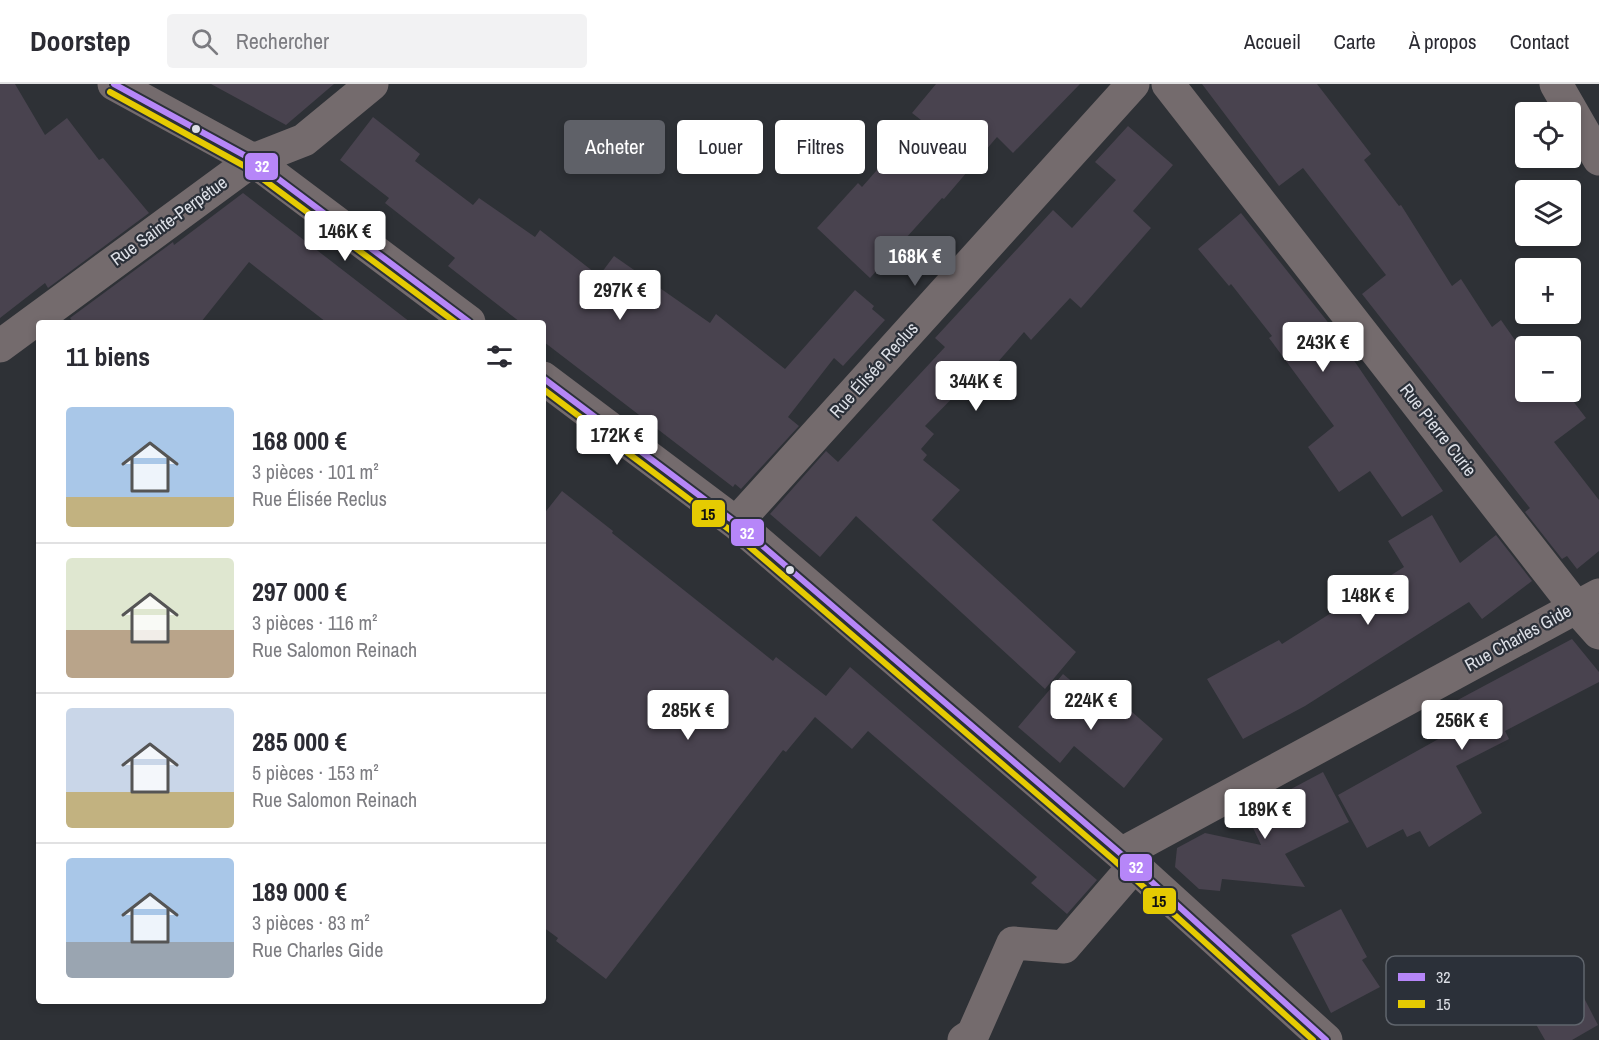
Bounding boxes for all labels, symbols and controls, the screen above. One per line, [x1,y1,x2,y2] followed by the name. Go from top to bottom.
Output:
[167,14,587,68] search box
[30,22,131,60] text: Doorstep
[188,25,221,58] icon: search
[236,26,329,56] text: Rechercher
[1244,27,1301,56] text: Accueil
[1334,27,1376,56] text: Carte
[1409,27,1477,56] text: À propos
[1510,27,1569,56] text: Contact
[1515,102,1581,402] map controls
[1515,102,1581,168] button: locate
[564,120,665,174] chip: Acheter
[677,120,763,174] chip: Louer
[775,120,865,174] chip: Filtres
[877,120,988,174] chip: Nouveau
[190,123,202,135] unlabelled marker
[244,152,279,181] line badge: 32
[255,155,269,177] text: 32
[105,170,232,271] street label: Rue Sainte-Perpétue
[1515,180,1581,246] button: layers
[296,211,394,262] pin: 146K €
[319,217,371,244] text: 146K €
[866,236,964,287] pin: 168K €
[889,242,941,269] text: 168K €
[1515,258,1581,324] button: +
[571,270,669,321] pin: 297K €
[594,276,646,303] text: 297K €
[824,316,924,423] street label: Rue Élisée Reclus
[1274,322,1372,373] pin: 243K €
[1297,328,1349,355] text: 243K €
[1515,336,1581,402] button: −
[66,339,150,374] text: 11 biens
[483,340,516,373] icon: filters
[927,361,1025,412] pin: 344K €
[950,367,1002,394] text: 344K €
[1394,378,1483,481] street label: Rue Pierre Curie
[568,415,666,466] pin: 172K €
[591,421,643,448] text: 172K €
[252,423,347,458] text: 168 000 €
[114,431,186,503] icon: home
[252,458,379,485] text: 3 pièces · 101 m²
[252,485,387,512] text: Rue Élisée Reclus
[691,499,726,528] line badge: 15
[701,503,715,525] text: 15
[730,518,765,547] line badge: 32
[740,522,754,544] text: 32
[784,564,796,576] unlabelled marker
[252,574,347,609] text: 297 000 €
[1319,575,1417,626] pin: 148K €
[1342,581,1394,608] text: 148K €
[114,582,186,654] icon: home
[1460,598,1575,677] street label: Rue Charles Gide
[252,609,378,636] text: 3 pièces · 116 m²
[252,636,417,663] text: Rue Salomon Reinach
[1042,680,1140,731] pin: 224K €
[1065,686,1117,713] text: 224K €
[639,690,737,741] pin: 285K €
[662,696,714,723] text: 285K €
[1413,700,1511,751] pin: 256K €
[1436,706,1488,733] text: 256K €
[252,724,347,759] text: 285 000 €
[114,732,186,804] icon: home
[252,759,379,786] text: 5 pièces · 153 m²
[252,786,417,813] text: Rue Salomon Reinach
[1216,789,1314,840] pin: 189K €
[1239,795,1291,822] text: 189K €
[1119,853,1153,882] line badge: 32
[1129,856,1143,878] text: 32
[252,874,347,909] text: 189 000 €
[114,882,186,954] icon: home
[1142,887,1177,915] line badge: 15
[1152,890,1166,912] text: 15
[252,909,370,936] text: 3 pièces · 83 m²
[252,936,383,963] text: Rue Charles Gide
[1386,956,1584,1025] legend
[1436,966,1451,988] text: 32
[1436,993,1451,1015] text: 15

